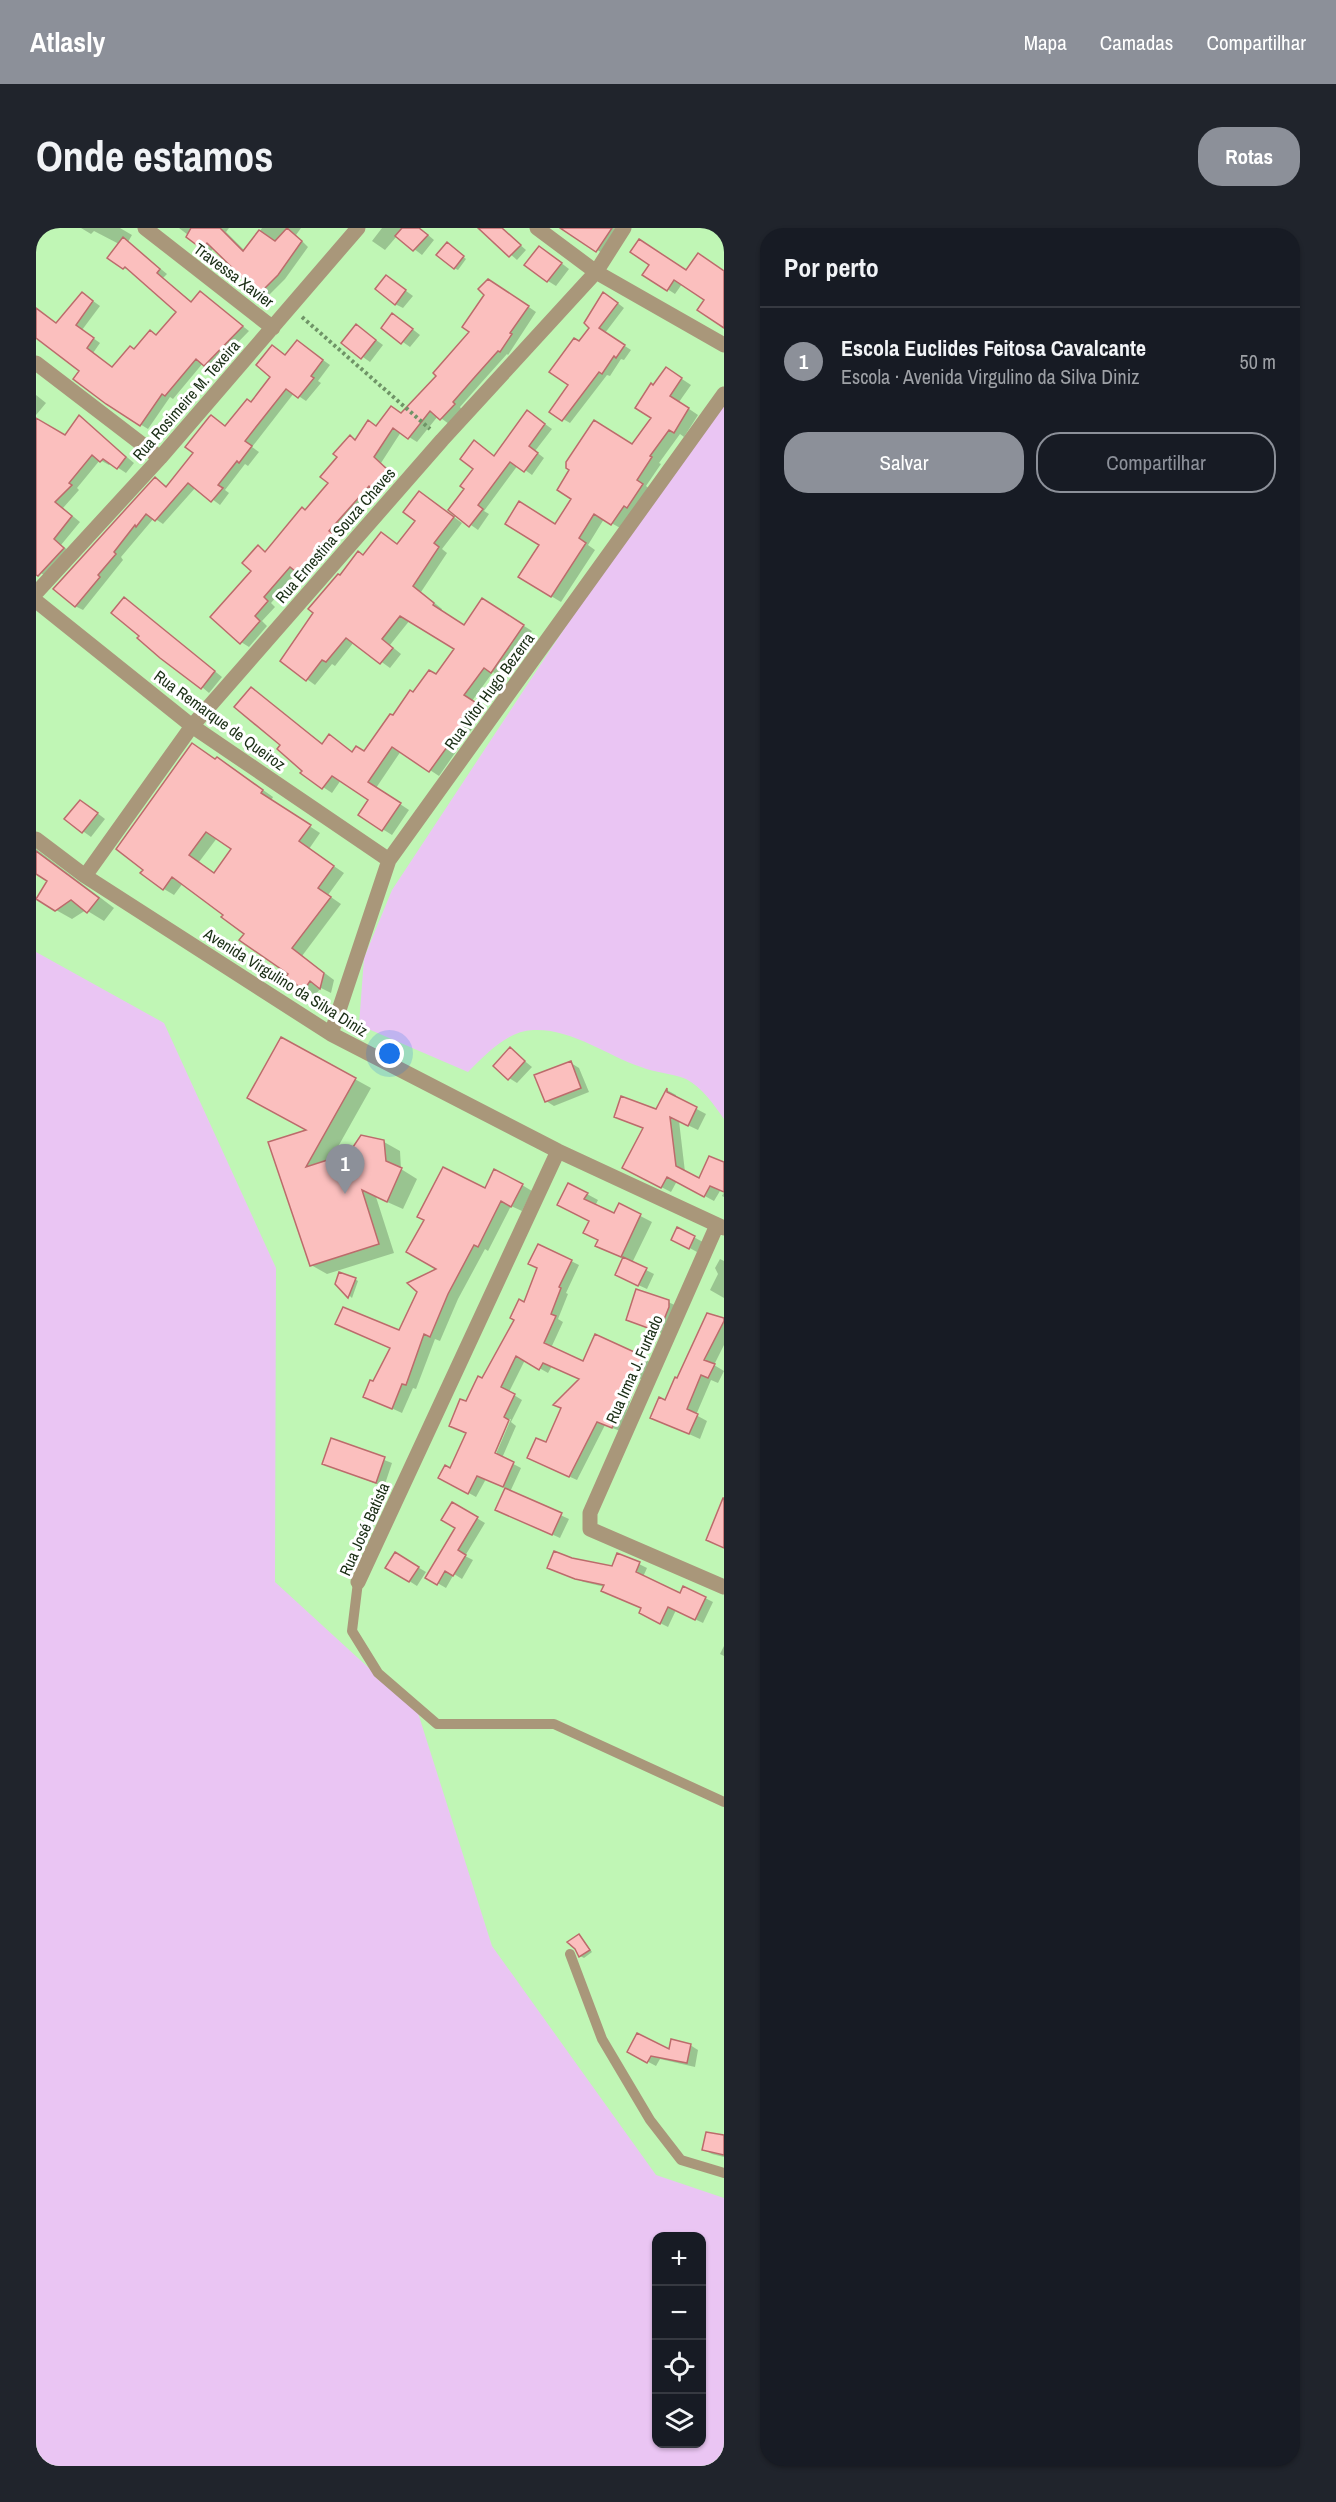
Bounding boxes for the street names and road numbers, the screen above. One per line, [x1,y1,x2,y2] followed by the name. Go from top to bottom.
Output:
[189,238,279,313] street label: Travessa Xavier
[128,335,245,465] street label: Rua Rosimeire M. Texeira
[270,463,400,607] street label: Rua Ernestina Souza Chaves
[439,627,539,754] street label: Rua Vitor Hugo Bezerra
[150,665,291,775] street label: Rua Remarque de Queiroz
[199,922,372,1042] street label: Avenida Virgulino da Silva Diniz
[600,1311,668,1427] street label: Rua Irma J. Furtado
[334,1478,395,1579] street label: Rua José Batista

